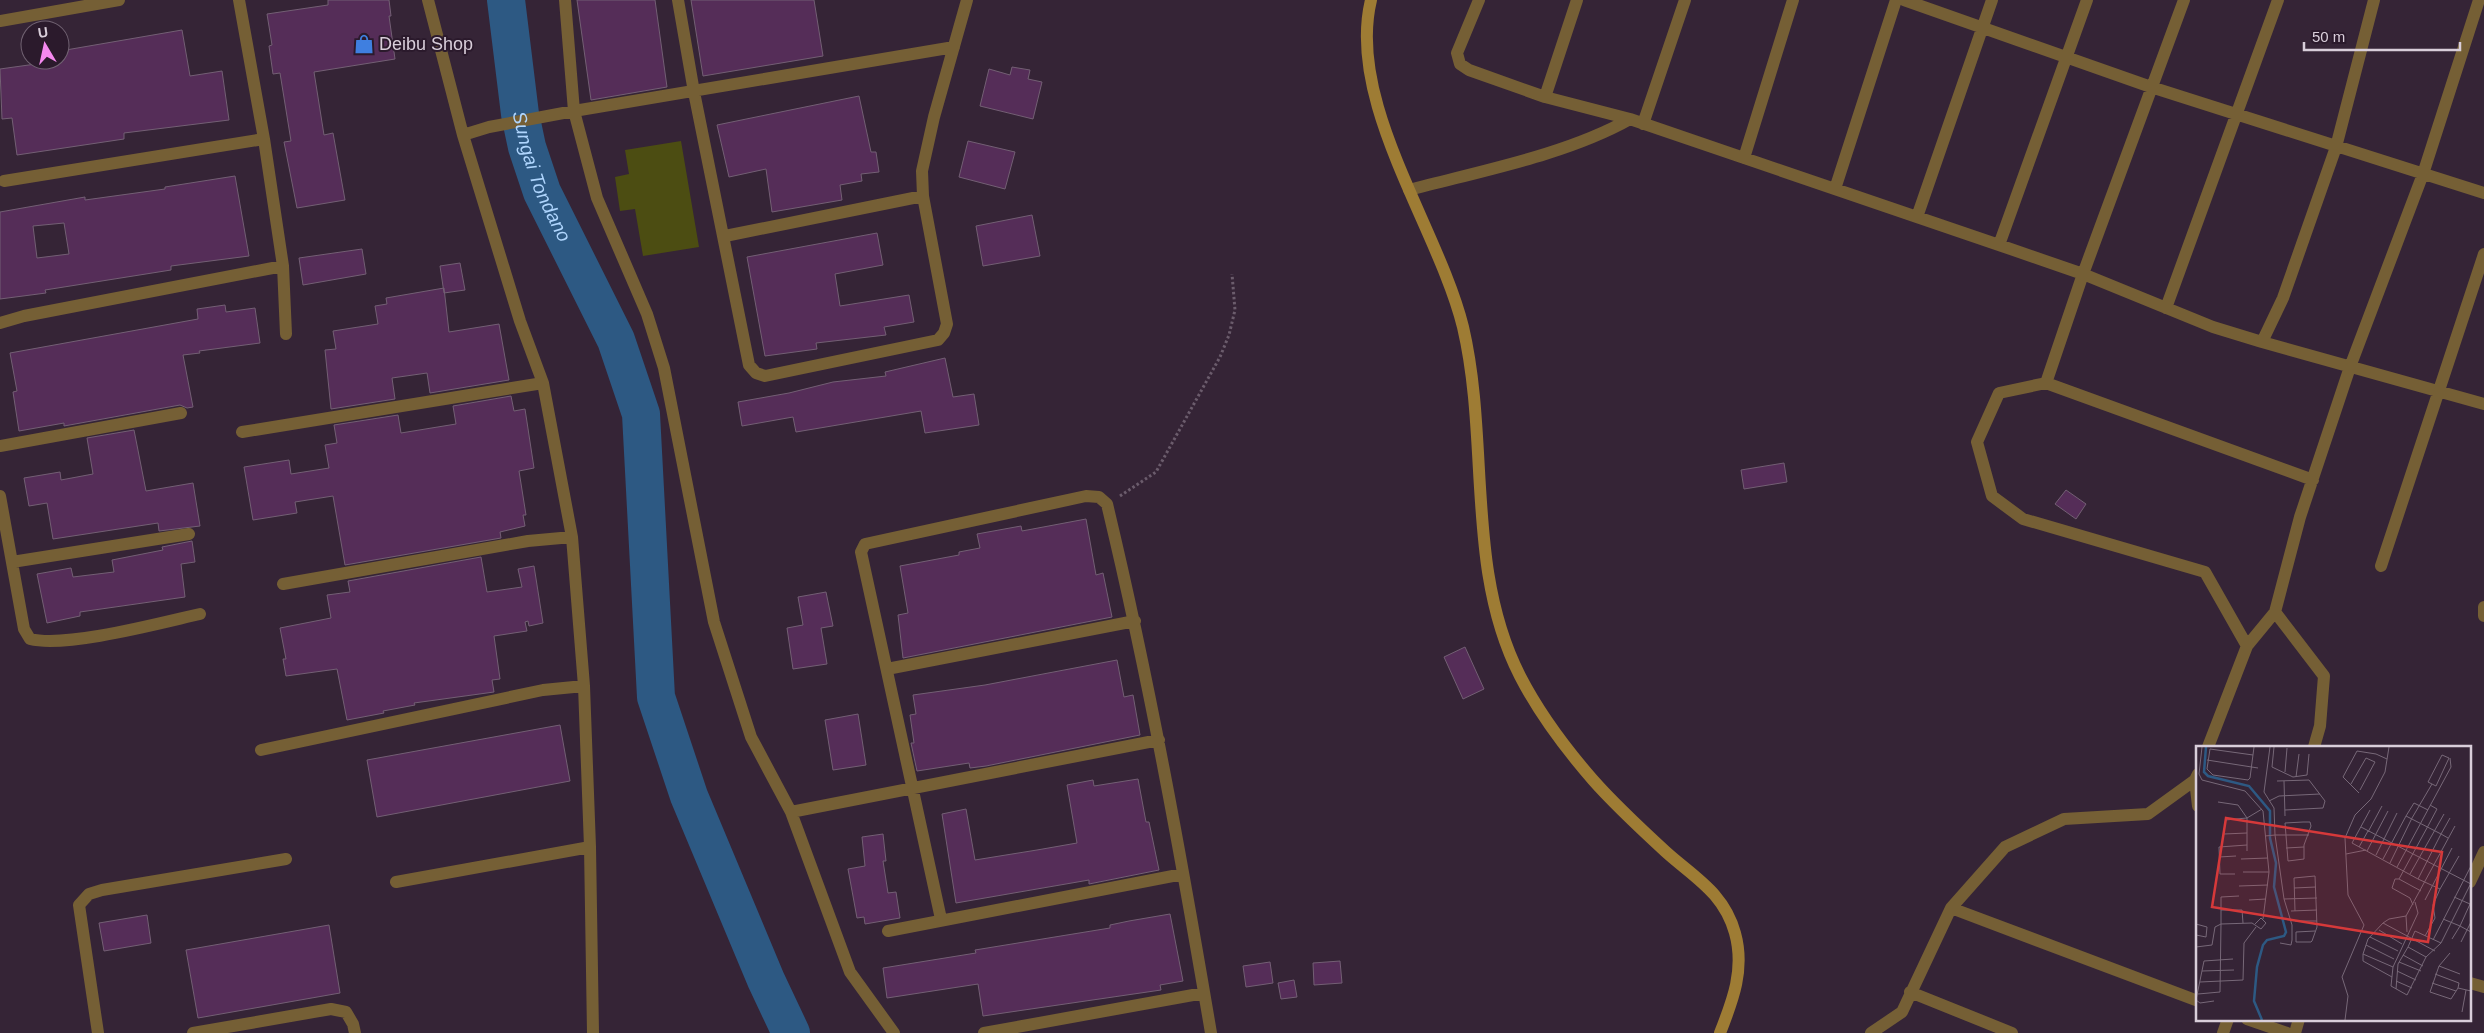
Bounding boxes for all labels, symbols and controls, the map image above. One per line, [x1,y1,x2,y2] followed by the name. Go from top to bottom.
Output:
[20,20,70,70] north arrow
[2304,20,2460,52] scale bar
[37,23,49,41] text: U
[2312,28,2345,45] text: 50 m
[353,33,375,55] shop icon: Deibu Shop
[379,34,473,54] place label: Deibu Shop
[509,109,575,245] water label: Sungai Tondano
[2196,746,2472,1020] inset map

